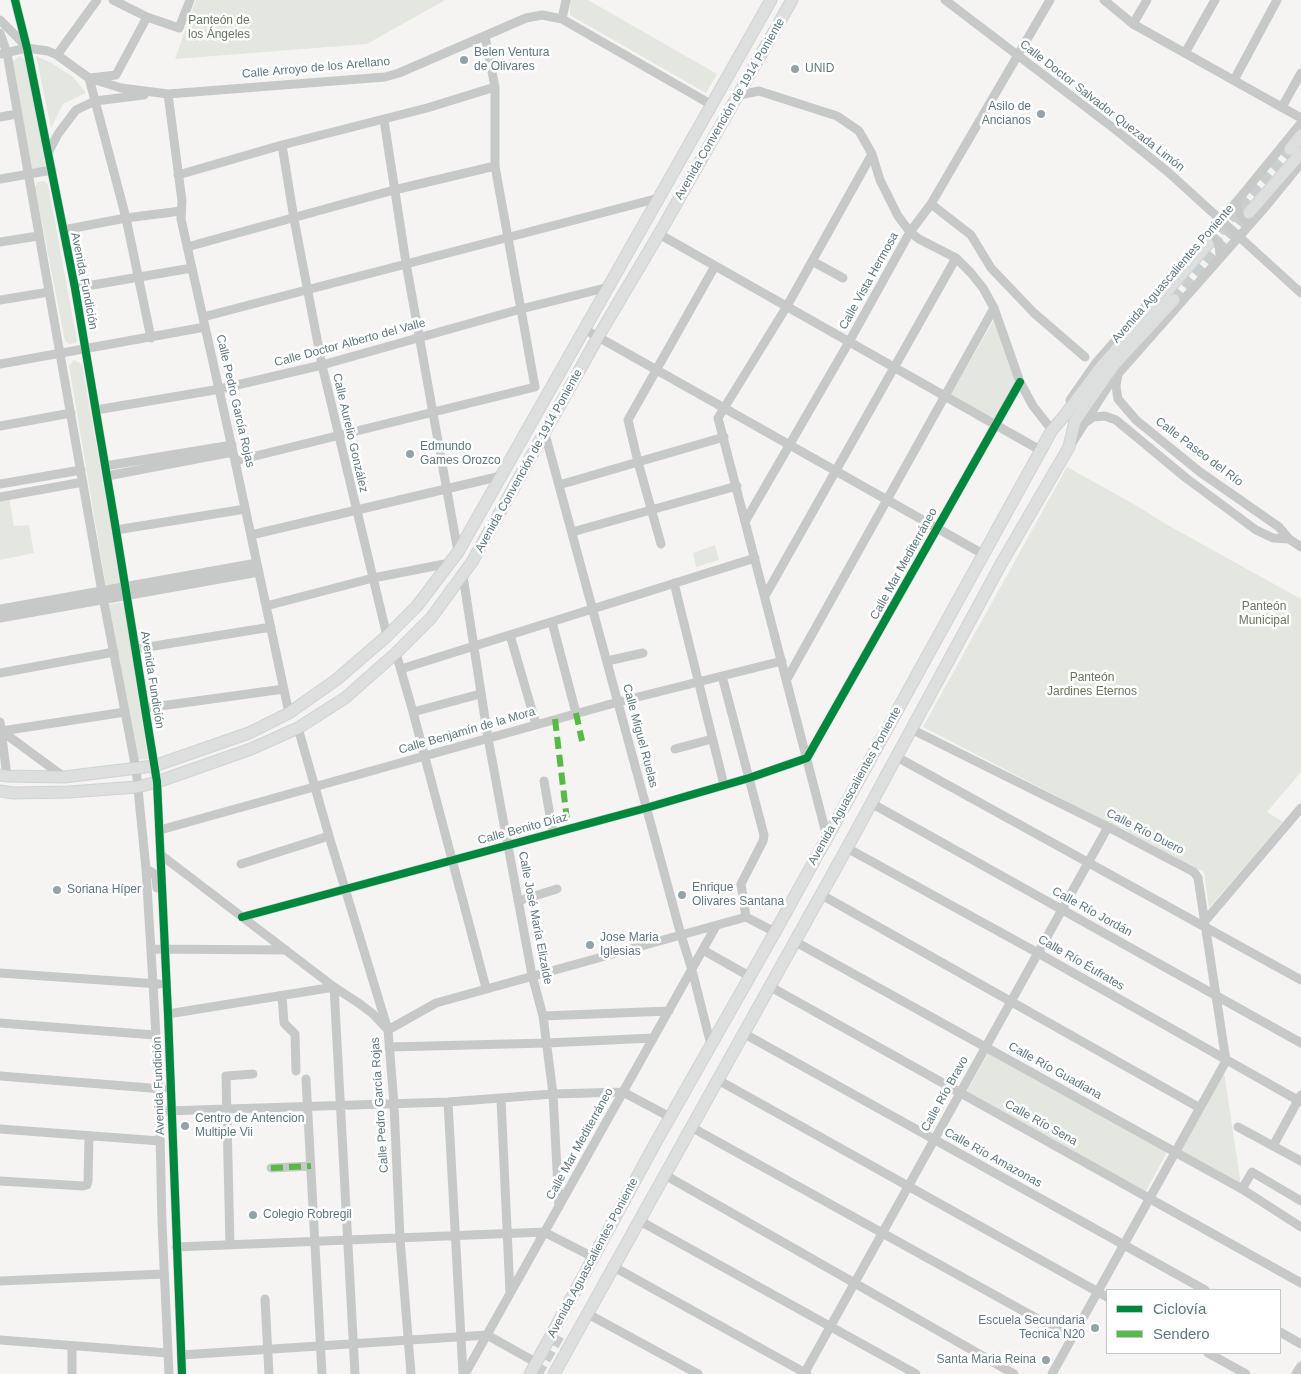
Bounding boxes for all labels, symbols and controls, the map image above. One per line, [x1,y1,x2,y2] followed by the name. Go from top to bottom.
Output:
[188,14,250,42] park label: Panteón de los Ángeles
[672,16,788,202] street label: Avenida Convención de 1914 Poniente
[1017,37,1187,175] street label: Calle Doctor Salvador Quezada Limón
[474,46,549,74] place label: Belen Ventura de Olivares
[241,54,391,82] street label: Calle Arroyo de los Arellano
[458,54,470,66] marker: Belen Ventura de Olivares
[805,62,834,76] place label: UNID
[789,63,801,75] marker: UNID
[982,100,1031,128] place label: Asilo de Ancianos
[1035,108,1047,120] marker: Asilo de Ancianos
[1109,202,1237,346] street label: Avenida Aguascalientes Poniente
[836,230,902,332] street label: Calle Vista Hermosa
[68,231,100,331] street label: Avenida Fundición
[273,316,427,370] street label: Calle Doctor Alberto del Valle
[213,333,257,469] street label: Calle Pedro García Rojas
[472,367,586,555] street label: Avenida Convención de 1914 Poniente
[329,372,371,494] street label: Calle Aurelio González
[1152,414,1246,490] street label: Calle Paseo del Río
[420,440,501,468] place label: Edmundo Games Orozco
[404,448,416,460] marker: Edmundo Games Orozco
[867,506,941,622] street label: Calle Mar Mediterráneo
[1239,600,1289,628] park label: Panteón Municipal
[137,630,167,730] street label: Avenida Fundición
[1047,671,1137,699] park label: Panteón Jardines Eternos
[619,683,661,789] street label: Calle Miguel Ruelas
[805,704,905,868] street label: Avenida Aguascalientes Poniente
[397,705,537,757] street label: Calle Benjamín de la Mora
[1104,806,1186,858] street label: Calle Río Duero
[476,810,570,848] street label: Calle Benito Díaz
[515,850,555,986] street label: Calle José María Elizalde
[692,881,784,909] place label: Enrique Olivares Santana
[67,883,141,897] place label: Soriana Híper
[51,884,63,896] marker: Soriana Híper
[1049,884,1135,940] street label: Calle Río Jordán
[676,889,688,901] marker: Enrique Olivares Santana
[600,931,659,959] place label: Jose Maria Iglesias
[1035,932,1127,994] street label: Calle Río Éufrates
[584,939,596,951] marker: Jose Maria Iglesias
[150,1037,168,1135] street label: Avenida Fundición
[368,1037,392,1173] street label: Calle Pedro García Rojas
[1006,1039,1104,1103] street label: Calle Río Guadiana
[918,1054,972,1134] street label: Calle Río Bravo
[543,1086,617,1202] street label: Calle Mar Mediterráneo
[1002,1097,1080,1149] street label: Calle Río Sena
[195,1112,304,1140] place label: Centro de Antencion Multiple Vii
[179,1120,191,1132] marker: Centro de Antencion Multiple Vii
[942,1125,1044,1191] street label: Calle Río Amazonas
[545,1176,641,1340] street label: Avenida Aguascalientes Poniente
[263,1208,352,1222] place label: Colegio Robregil
[247,1209,259,1221] marker: Colegio Robregil
[1106,1289,1281,1354] legend
[1153,1300,1206,1317] text: Ciclovía
[978,1314,1085,1342] place label: Escuela Secundaria Tecnica N20
[1089,1322,1101,1334] marker: Escuela Secundaria Tecnica N20
[1153,1325,1210,1342] text: Sendero
[937,1353,1036,1367] place label: Santa Maria Reina
[1040,1354,1052,1366] marker: Santa Maria Reina

